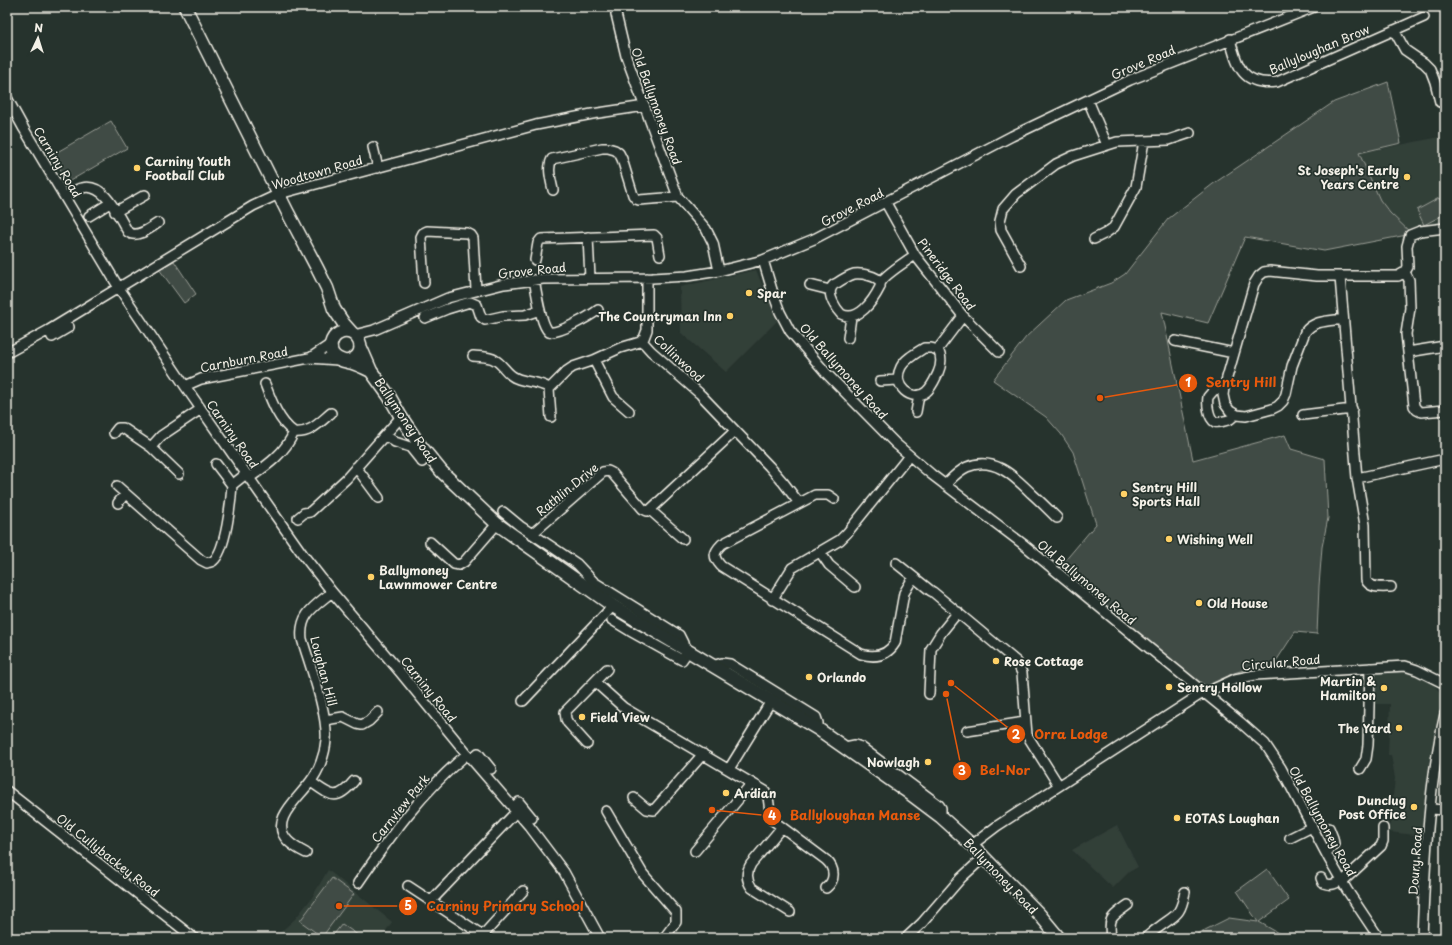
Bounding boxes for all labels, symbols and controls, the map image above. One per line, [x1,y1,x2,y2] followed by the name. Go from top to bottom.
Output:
[18,18,58,58] north arrow
[34,19,44,36] text: N
[1266,19,1373,78] street label: Ballyloughan Brow
[1108,40,1178,84] street label: Grove Road
[627,45,687,167] street label: Old Ballymoney Road
[30,123,86,201] street label: Carniny Road
[270,150,364,194] street label: Woodtown Road
[145,152,231,184] place label: Carniny Youth Football Club
[1297,161,1399,193] place label: St Joseph's Early Years Centre
[132,163,142,173] marker: Carniny Youth Football Club
[1402,172,1412,182] marker: St Joseph's Early Years Centre
[817,183,887,231] street label: Grove Road
[914,234,980,314] street label: Pineridge Road
[497,257,567,283] street label: Grove Road
[757,284,787,302] place label: Spar
[744,288,754,298] marker: Spar
[598,307,722,325] place label: The Countryman Inn
[725,311,735,321] marker: The Countryman Inn
[796,319,892,423] street label: Old Ballymoney Road
[650,330,708,386] street label: Collinwood
[199,342,289,376] street label: Carnburn Road
[1178,370,1284,395] callout: Sentry Hill
[1206,372,1276,391] text: Sentry Hill
[1185,373,1191,391] text: 1
[371,374,441,466] street label: Ballymoney Road
[203,396,263,472] street label: Carniny Road
[532,458,602,520] street label: Rathlin Drive
[1132,478,1200,510] place label: Sentry Hill Sports Hall
[1119,489,1129,499] marker: Sentry Hill Sports Hall
[1177,530,1253,548] place label: Wishing Well
[1164,534,1174,544] marker: Wishing Well
[1034,535,1140,629] street label: Old Ballymoney Road
[379,561,498,593] place label: Ballymoney Lawnmower Centre
[366,572,376,582] marker: Ballymoney Lawnmower Centre
[1207,594,1268,612] place label: Old House
[1194,598,1204,608] marker: Old House
[306,634,342,708] street label: Loughan Hill
[1241,650,1321,674] street label: Circular Road
[397,652,461,726] street label: Carniny Road
[1004,652,1084,670] place label: Rose Cottage
[991,656,1001,666] marker: Rose Cottage
[817,668,866,686] place label: Orlando
[804,672,814,682] marker: Orlando
[1320,672,1376,704] place label: Martin & Hamilton
[1177,678,1262,696] place label: Sentry Hollow
[1164,682,1174,692] marker: Sentry Hollow
[1379,683,1389,693] marker: Martin & Hamilton
[590,708,650,726] place label: Field View
[577,712,587,722] marker: Field View
[1338,719,1391,737] place label: The Yard
[1006,722,1116,747] callout: Orra Lodge
[1394,723,1404,733] marker: The Yard
[1034,724,1108,743] text: Orra Lodge
[1012,725,1021,743] text: 2
[867,753,920,771] place label: Nowlagh
[923,757,933,767] marker: Nowlagh
[952,758,1039,783] callout: Bel-Nor
[980,760,1030,779] text: Bel-Nor
[958,761,966,779] text: 3
[1285,762,1361,880] street label: Old Ballymoney Road
[367,770,433,846] street label: Carnview Park
[734,784,776,802] place label: Ardian
[721,788,731,798] marker: Ardian
[1339,791,1406,823] place label: Dunclug Post Office
[1409,802,1419,812] marker: Dunclug Post Office
[762,803,929,828] callout: Ballyloughan Manse
[790,805,920,824] text: Ballyloughan Manse
[768,806,776,824] text: 4
[53,809,163,901] street label: Old Cullybackey Road
[1185,809,1280,827] place label: EOTAS Loughan
[1172,813,1182,823] marker: EOTAS Loughan
[1404,826,1426,896] street label: Doury Road
[960,834,1042,918] street label: Ballymoney Road
[398,893,592,918] callout: Carniny Primary School
[404,896,412,914] text: 5
[426,896,584,915] text: Carniny Primary School

